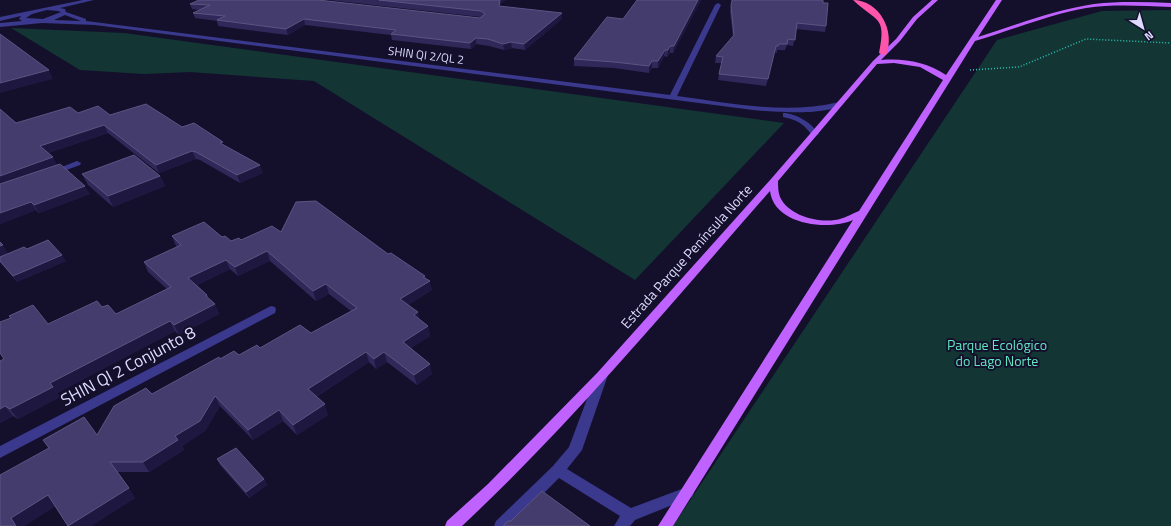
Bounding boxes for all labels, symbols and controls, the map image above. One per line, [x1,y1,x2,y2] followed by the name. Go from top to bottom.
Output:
[1123,8,1163,48] north arrow
[1141,27,1157,45] text: N
[387,41,465,69] street label: SHIN QI 2/QL 2
[615,179,757,333] street label: Estrada Parque Península Norte
[56,319,200,413] street label: SHIN QI 2 Conjunto 8
[947,334,1047,371] park label: Parque Ecológico do Lago Norte

